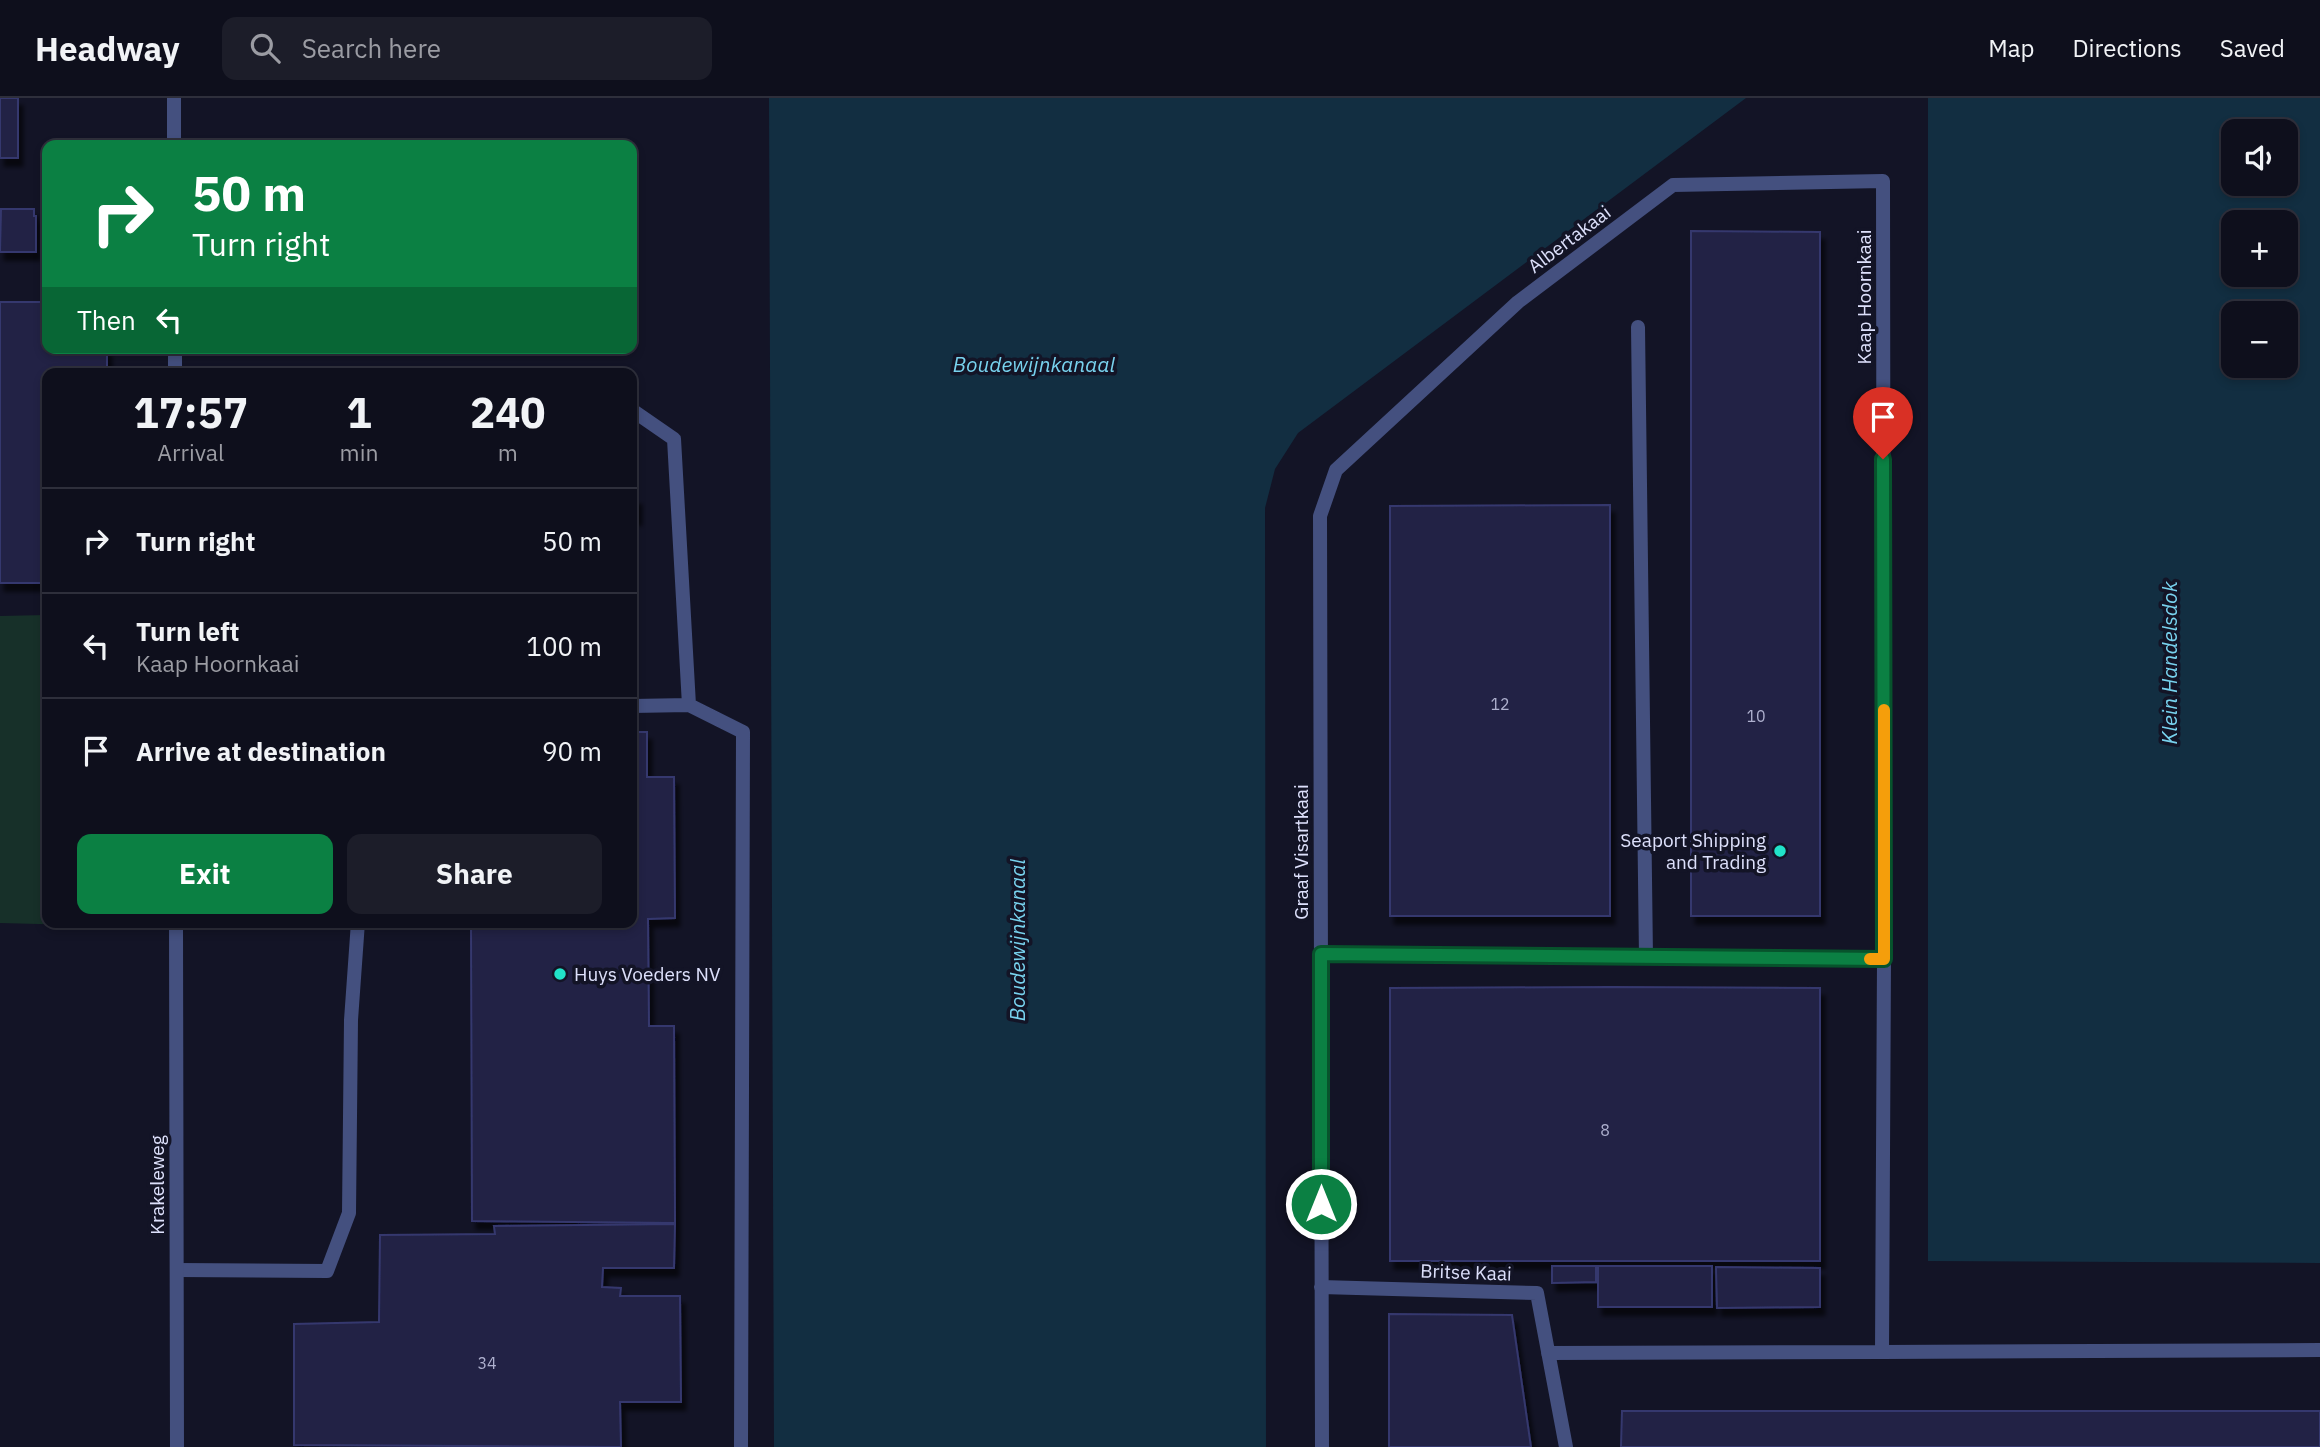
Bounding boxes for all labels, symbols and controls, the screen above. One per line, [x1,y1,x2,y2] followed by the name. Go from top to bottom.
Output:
[222,17,712,80] search box
[35,27,180,70] text: Headway
[246,29,284,67] icon: search
[302,31,441,65] text: Search here
[1988,32,2034,64] text: Map
[2072,32,2182,64] text: Directions
[2220,32,2285,64] text: Saved
[2221,119,2298,378] map controls
[2221,119,2298,196] button: sound
[192,161,306,224] text: 50 m
[77,168,168,259] icon: right
[1523,200,1615,278] street label: Albertakaai
[2221,210,2298,287] button: +
[192,223,330,265] text: Turn right
[1852,230,1876,365] street label: Kaap Hoornkaai
[150,301,188,339] icon: left
[2221,301,2298,378] button: −
[77,303,136,337] text: Then
[953,350,1116,378] water label: Boudewijnkanaal
[133,385,248,440] text: 17:57
[346,385,372,440] text: 1
[470,385,546,440] text: 240
[1853,387,1913,459] pin
[1864,398,1902,436] icon: arrive
[157,437,224,467] text: Arrival
[340,437,378,467] text: min
[498,437,518,467] text: m
[77,522,115,560] icon: right
[136,524,255,558] text: Turn right
[542,524,602,558] text: 50 m
[2155,580,2183,745] water label: Klein Handelsdok
[136,614,239,648] text: Turn left
[77,627,115,665] icon: left
[526,629,602,663] text: 100 m
[136,648,299,678] text: Kaap Hoornkaai
[1490,694,1510,714] house number: 12
[1746,706,1766,726] house number: 10
[77,732,115,770] icon: arrive
[136,734,386,768] text: Arrive at destination
[542,734,602,768] text: 90 m
[1289,784,1313,920] street label: Graaf Visartkaai
[1620,828,1766,874] place label: Seaport Shipping and Trading
[77,834,333,914] button: Exit
[347,834,602,914] button: Share
[1772,843,1788,859] marker: Seaport Shipping and Trading
[1003,858,1031,1021] water label: Boudewijnkanaal
[574,962,721,986] place label: Huys Voeders NV
[552,966,568,982] marker: Huys Voeders NV
[1600,1120,1610,1140] house number: 8
[145,1135,169,1235] street label: Krakeleweg
[1284,1167,1358,1241] position arrow
[1420,1258,1512,1286] street label: Britse Kaai
[477,1353,497,1373] house number: 34

